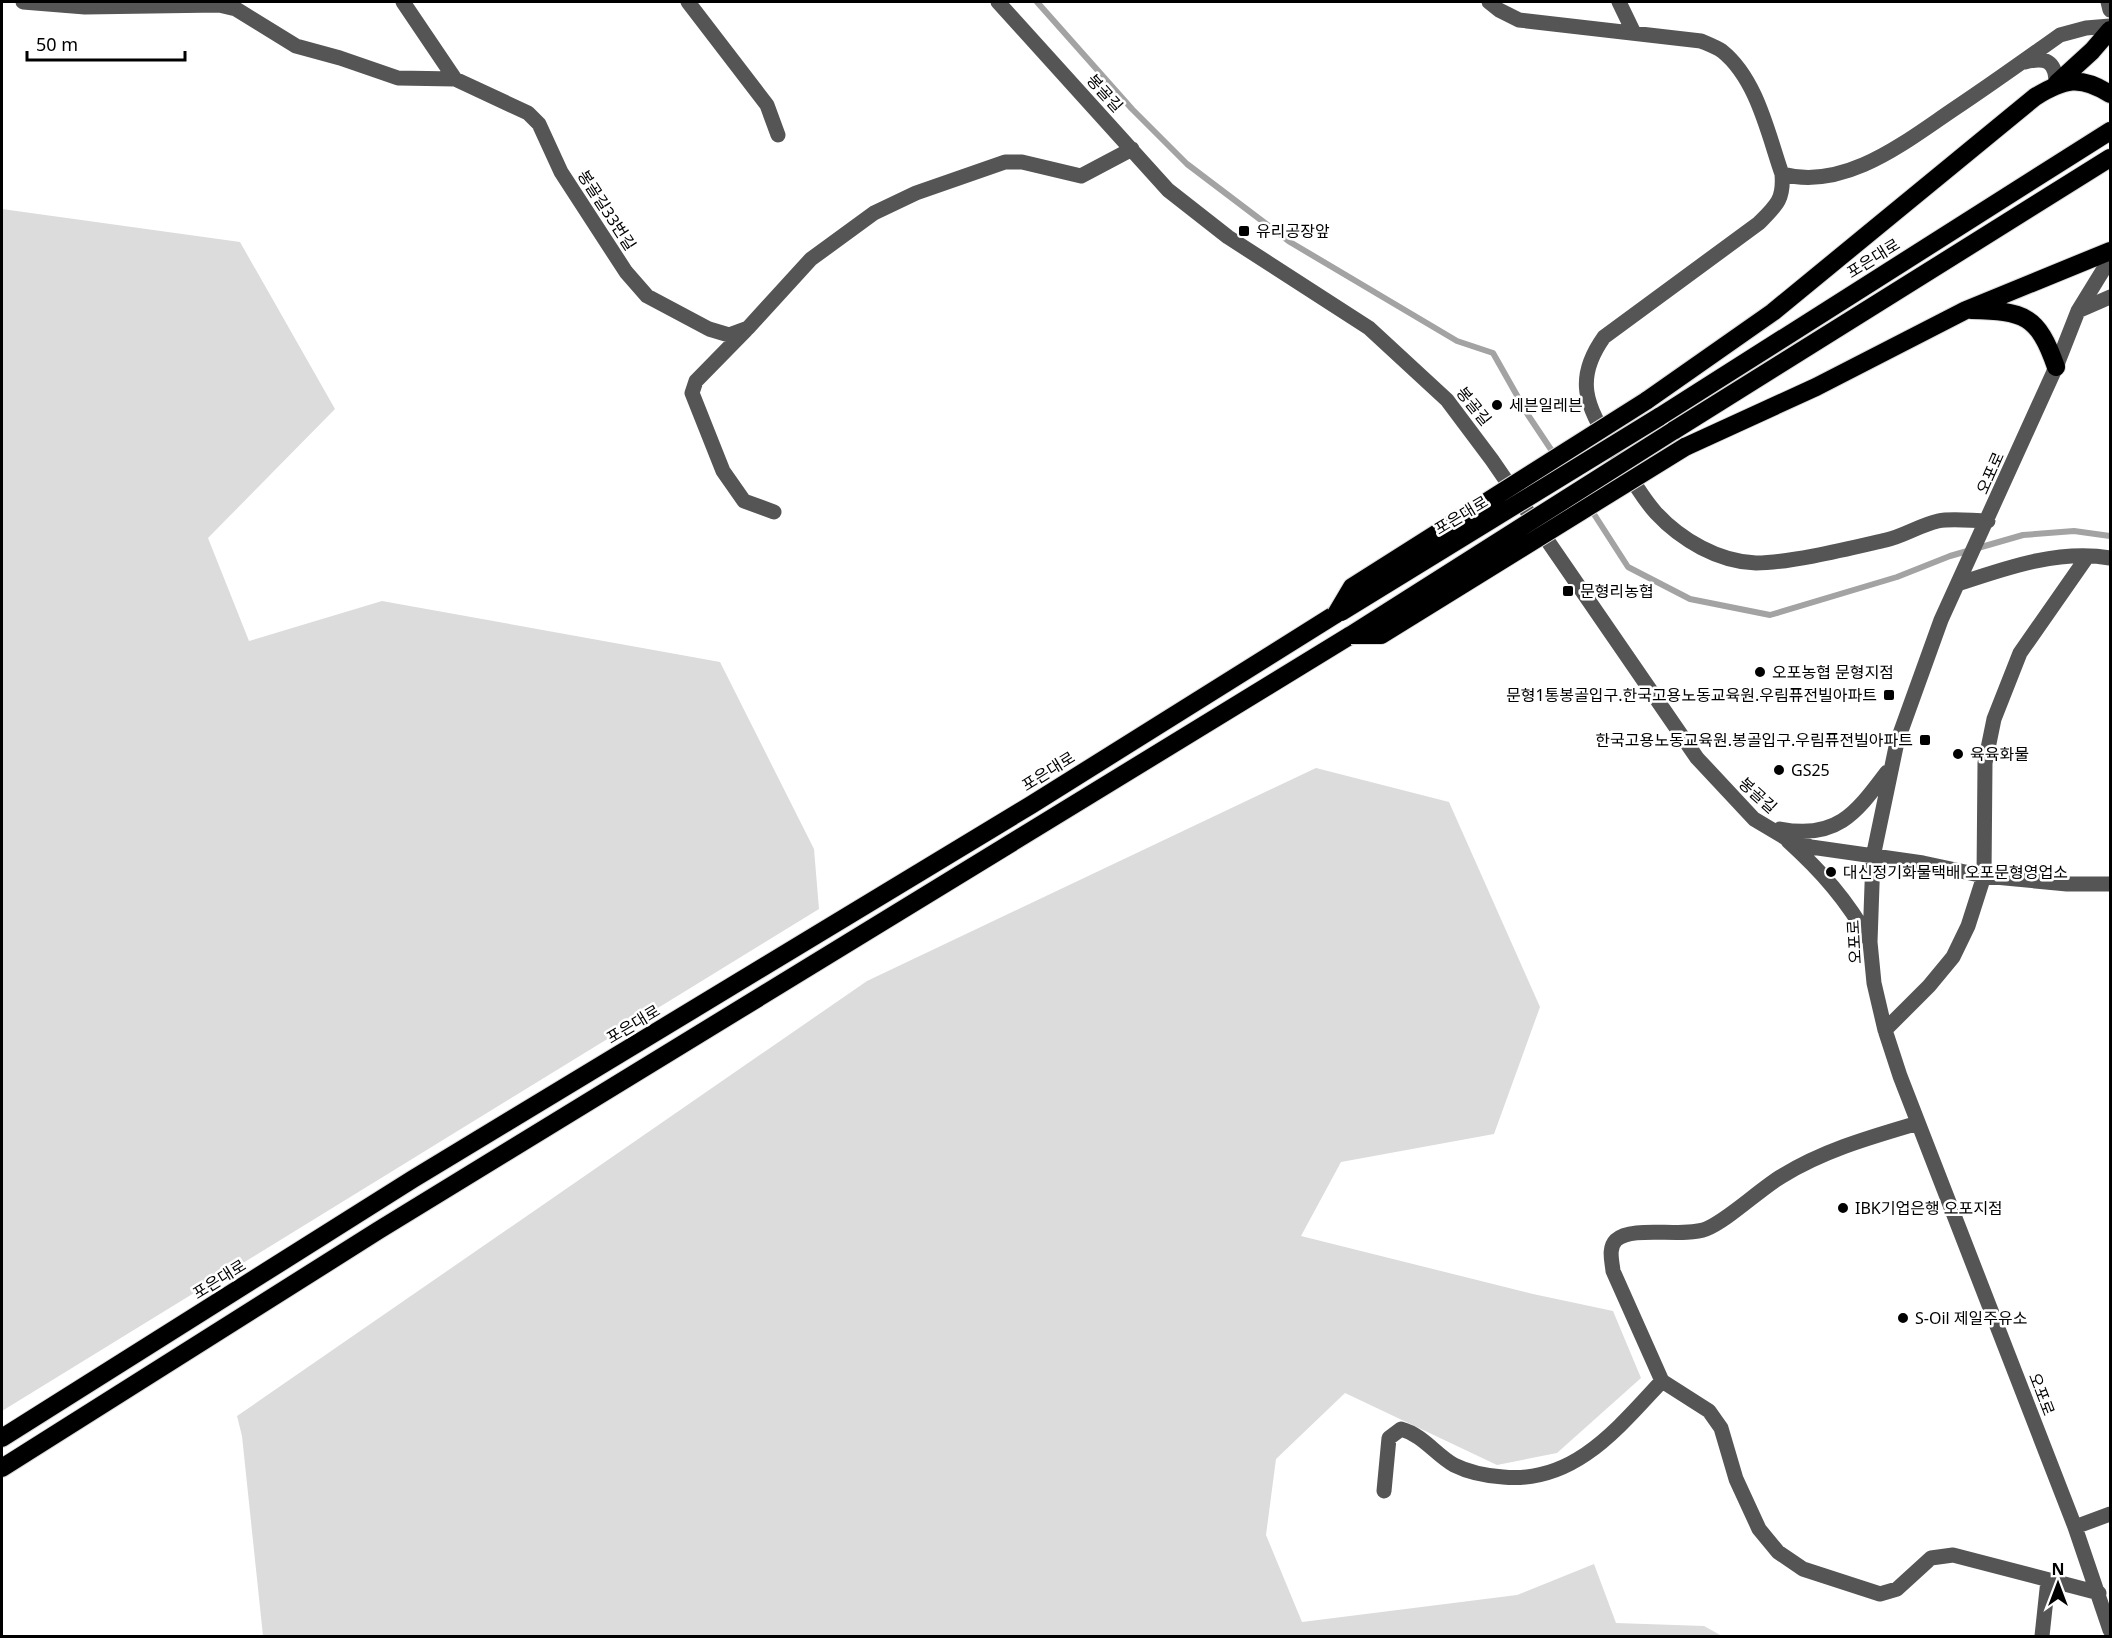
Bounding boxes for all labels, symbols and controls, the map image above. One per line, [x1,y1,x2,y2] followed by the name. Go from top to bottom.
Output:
[27,24,184,62] scale bar
[36,32,78,56] text: 50 m
[1082,69,1128,117] street label: 봉골길
[573,165,641,255] street label: 봉골길33번길
[1256,220,1330,242] place label: 유리공장앞
[1237,224,1251,238] marker: 유리공장앞
[1842,233,1904,283] street label: 포은대로
[1452,382,1496,430] street label: 봉골길
[1509,394,1583,416] place label: 세븐일레븐
[1490,398,1504,412] marker: 세븐일레븐
[1971,448,2009,498] street label: 오포로
[1430,490,1492,540] street label: 포은대로
[1580,580,1654,602] place label: 문형리농협
[1561,584,1575,598] marker: 문형리농협
[1772,661,1894,683] place label: 오포농협 문형지점
[1753,665,1767,679] marker: 오포농협 문형지점
[1506,684,1877,706] place label: 문형1통봉골입구.한국고용노동교육원.우림퓨전빌아파트
[1882,688,1896,702] marker: 문형1통봉골입구.한국고용노동교육원.우림퓨전빌아파트
[1595,729,1913,751] place label: 한국고용노동교육원.봉골입구.우림퓨전빌아파트
[1918,733,1932,747] marker: 한국고용노동교육원.봉골입구.우림퓨전빌아파트
[1970,743,2029,765] place label: 육육화물
[1017,746,1079,796] street label: 포은대로
[1951,747,1965,761] marker: 육육화물
[1791,759,1830,781] place label: GS25
[1772,763,1786,777] marker: GS25
[1734,772,1782,818] street label: 봉골길
[1843,861,2068,883] place label: 대신정기화물택배 오포문형영업소
[1824,865,1838,879] marker: 대신정기화물택배 오포문형영업소
[1842,919,1866,965] street label: 오포로
[602,999,664,1049] street label: 포은대로
[1855,1197,2003,1219] place label: IBK기업은행 오포지점
[1836,1201,1850,1215] marker: IBK기업은행 오포지점
[188,1254,250,1304] street label: 포은대로
[1915,1307,2027,1329] place label: S-Oil 제일주유소
[1896,1311,1910,1325] marker: S-Oil 제일주유소
[2024,1369,2060,1419] street label: 오포로
[2028,1554,2088,1614] north arrow
[2051,1558,2065,1580] text: N

